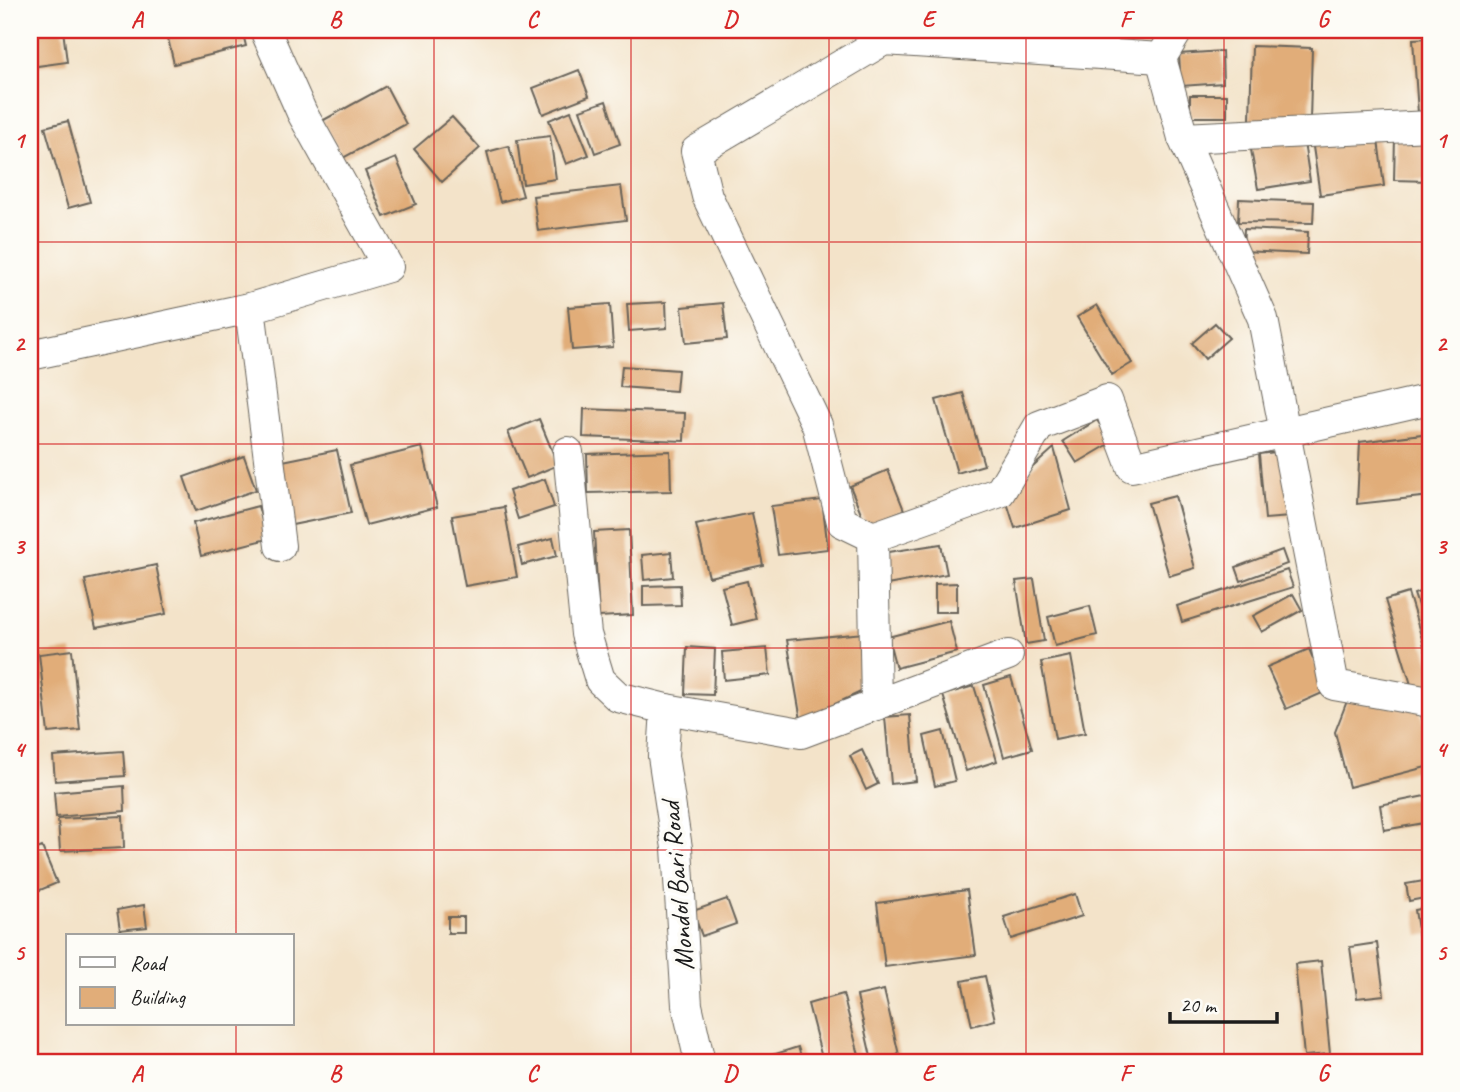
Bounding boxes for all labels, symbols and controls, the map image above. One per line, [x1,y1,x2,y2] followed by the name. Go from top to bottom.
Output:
[131,5,145,34] text: A
[329,5,343,34] text: B
[527,5,541,34] text: C
[723,5,739,34] text: D
[922,5,938,34] text: E
[1120,5,1136,34] text: F
[1317,5,1332,34] text: G
[14,126,27,155] text: 1
[1436,126,1449,155] text: 1
[14,329,27,358] text: 2
[1436,329,1449,358] text: 2
[14,532,27,561] text: 3
[1436,532,1449,561] text: 3
[14,735,27,764] text: 4
[1436,735,1449,764] text: 4
[652,796,702,972] street label: Mondol Bari Road
[66,934,294,1026] legend
[14,938,26,967] text: 5
[1436,938,1448,967] text: 5
[130,950,169,976] text: Road
[1170,980,1276,1024] scale bar
[130,984,187,1010] text: Building
[1180,992,1218,1018] text: 20 m
[131,1059,145,1088] text: A
[329,1059,343,1088] text: B
[527,1059,541,1088] text: C
[723,1059,739,1088] text: D
[922,1059,938,1088] text: E
[1120,1059,1136,1088] text: F
[1317,1059,1332,1088] text: G

